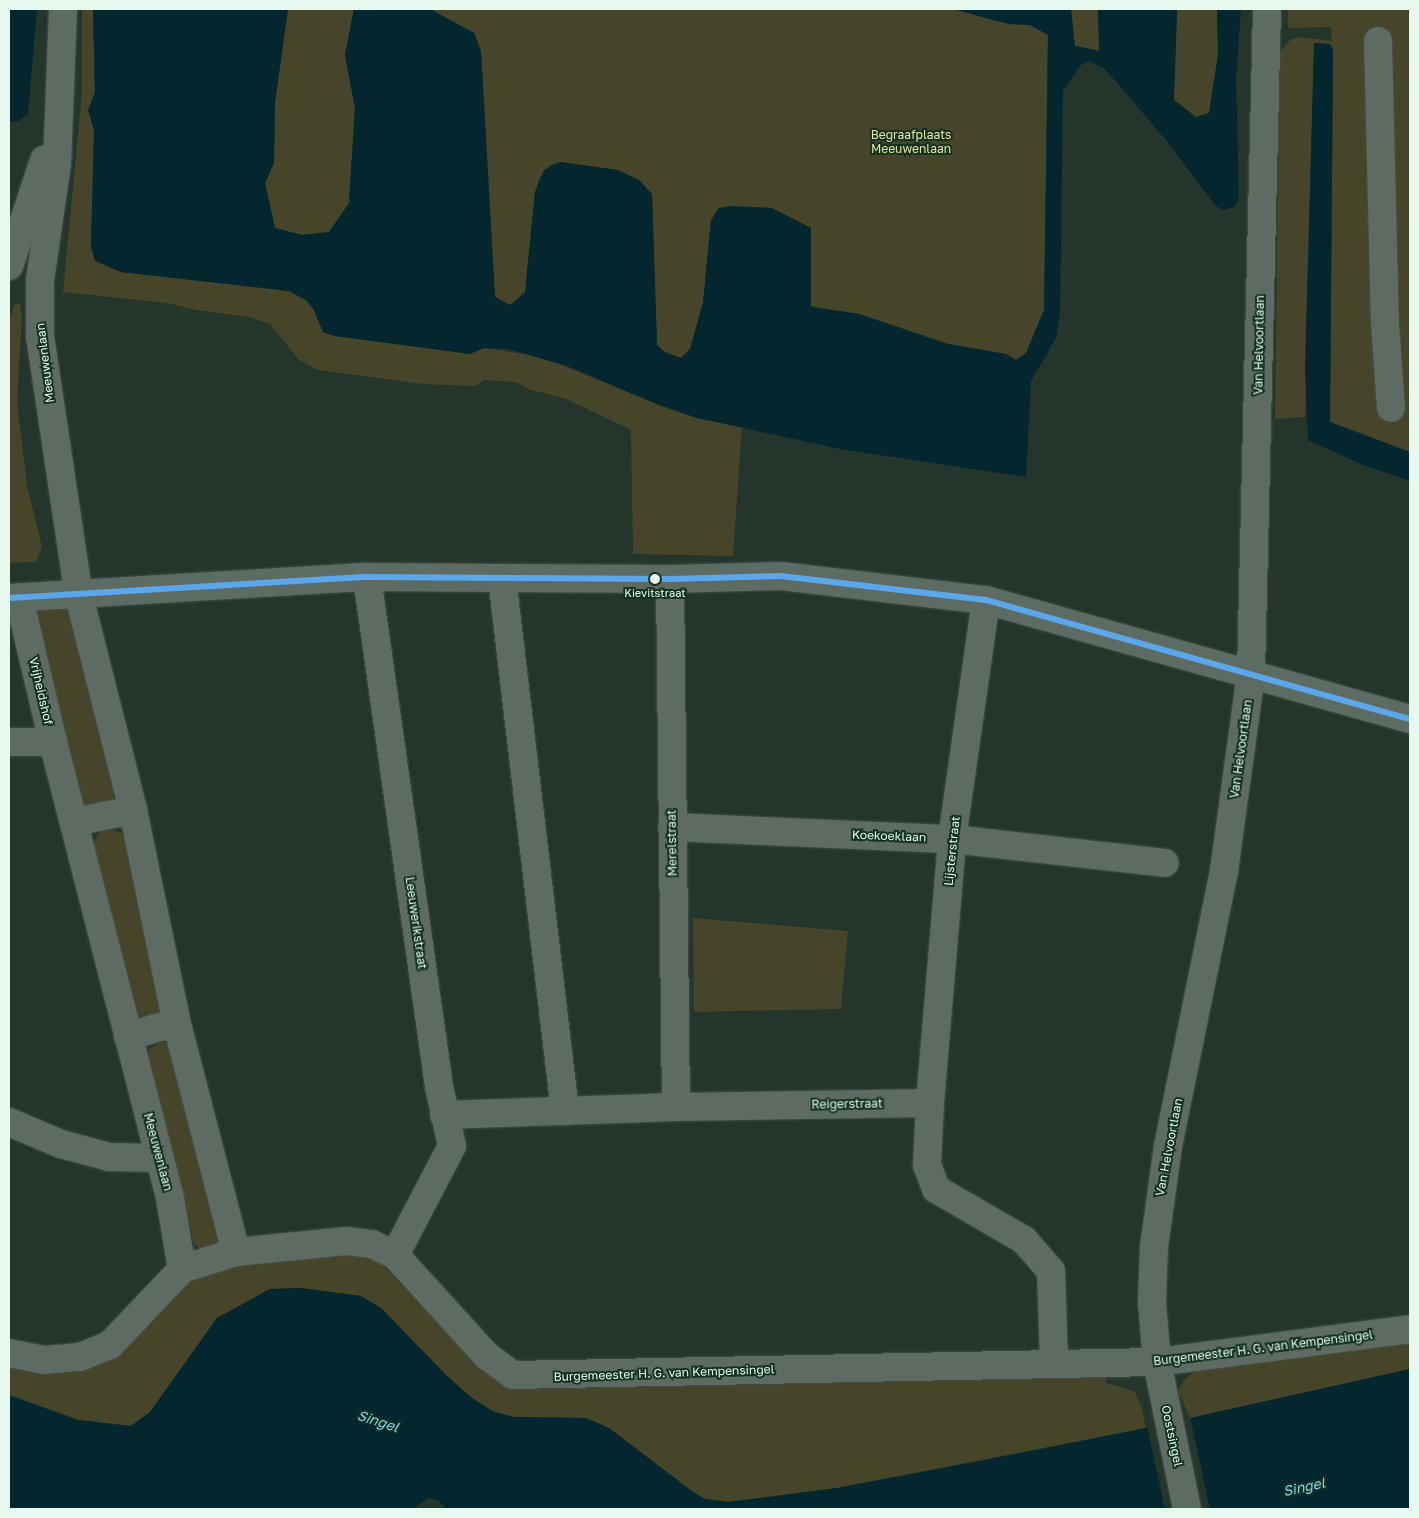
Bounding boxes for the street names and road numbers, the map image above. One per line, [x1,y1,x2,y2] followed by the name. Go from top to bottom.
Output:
[1251,295,1267,395] street label: Van Helvoortlaan
[33,322,57,404] street label: Meeuwenlaan
[26,656,56,726] street label: Vrijheidshof
[1227,699,1255,799] street label: Van Helvoortlaan
[664,810,680,876] street label: Merelstraat
[941,815,963,887] street label: Lijsterstraat
[852,828,926,844] street label: Koekoeklaan
[402,876,430,970] street label: Leeuwerikstraat
[811,1096,883,1112] street label: Reigerstraat
[1152,1097,1186,1197] street label: Van Helvoortlaan
[141,1111,175,1193] street label: Meeuwenlaan
[1152,1327,1374,1369] street label: Burgemeester H. G. van Kempensingel
[553,1362,775,1384] street label: Burgemeester H. G. van Kempensingel
[1158,1404,1186,1468] street label: Oostsingel

